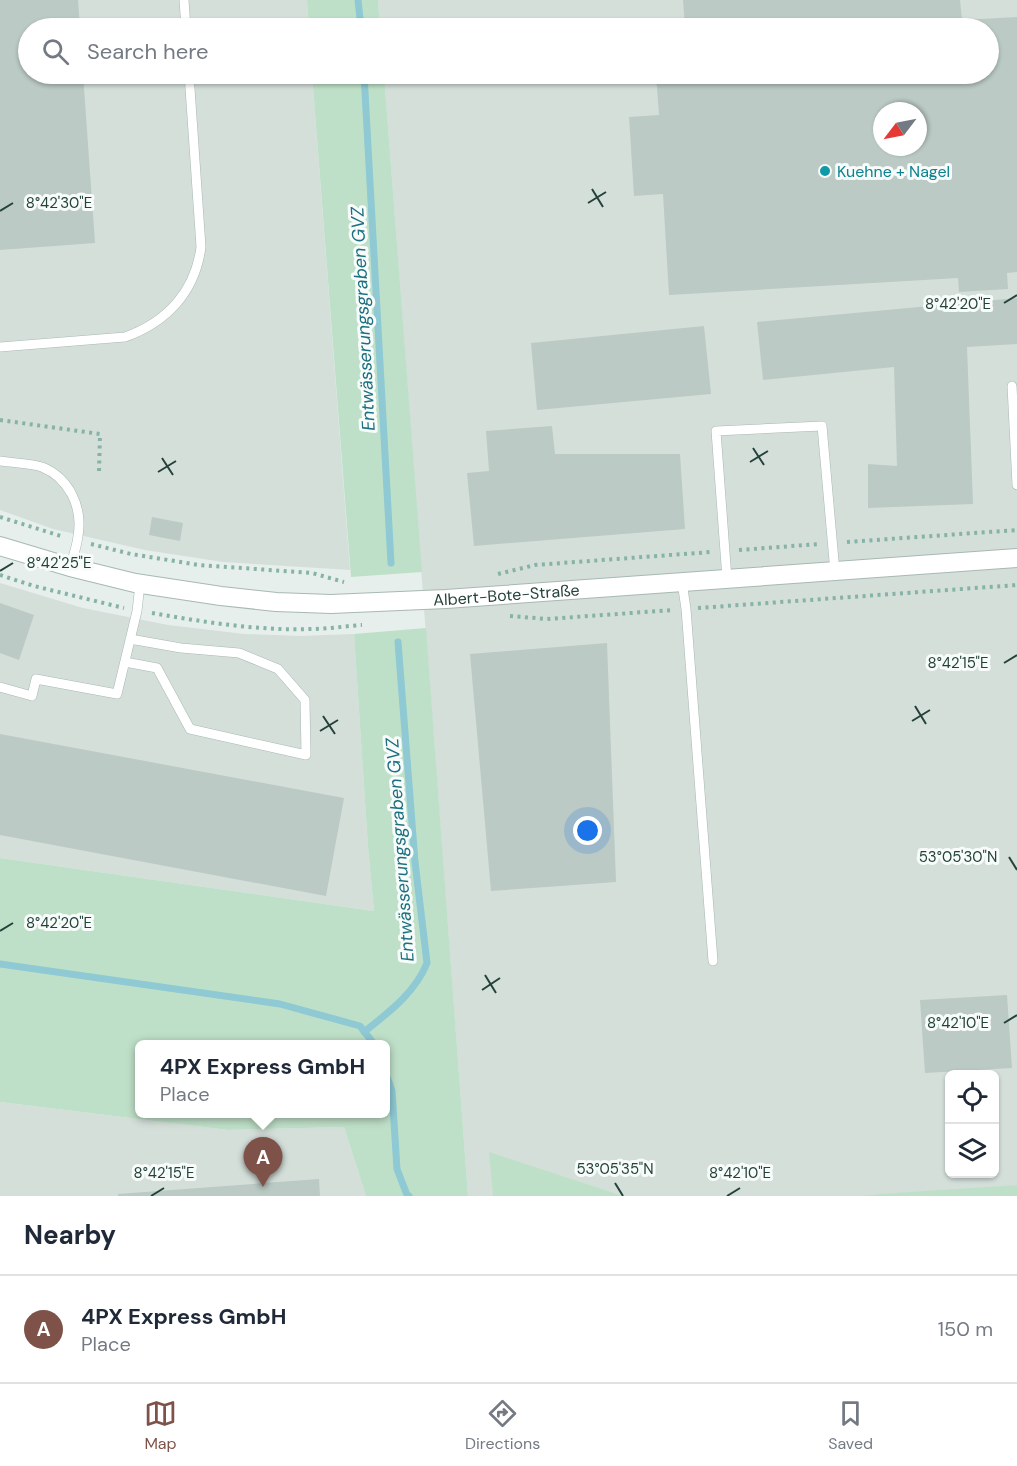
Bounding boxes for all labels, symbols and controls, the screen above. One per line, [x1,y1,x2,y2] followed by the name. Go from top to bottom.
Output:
[18,18,999,84] search box
[39,35,72,68] icon: search
[87,37,208,66] text: Search here
[873,102,927,156] north arrow
[837,161,950,182] place label: Kuehne + Nagel
[818,164,832,178] marker: Kuehne + Nagel
[26,193,92,213] text: 8°42'30"E
[345,205,381,432] water label: Entwässerungsgraben GVZ
[925,294,991,314] text: 8°42'20"E
[27,553,91,573] text: 8°42'25"E
[433,579,580,610] street label: Albert-Bote-Straße
[928,653,988,673] text: 8°42'15"E
[380,736,420,963] water label: Entwässerungsgraben GVZ
[573,816,602,845] your location
[919,847,997,867] text: 53°05'30"N
[26,913,92,933] text: 8°42'20"E
[927,1013,989,1033] text: 8°42'10"E
[135,1040,390,1118] popup
[160,1052,365,1081] text: 4PX Express GmbH
[945,1070,999,1178] map controls
[945,1070,999,1124] button: locate
[160,1081,210,1107] text: Place
[945,1124,999,1178] button: layers
[244,1138,282,1187] pin: A
[576,1159,654,1179] text: 53°05'35"N
[134,1163,194,1183] text: 8°42'15"E
[709,1163,771,1183] text: 8°42'10"E
[24,1218,116,1252] text: Nearby
[81,1302,286,1331] text: 4PX Express GmbH
[36,1316,51,1342] text: A
[938,1316,993,1342] text: 150 m
[81,1331,131,1357] text: Place
[144,1397,177,1454] tab: Map
[465,1397,540,1454] tab: Directions
[828,1397,873,1454] tab: Saved

